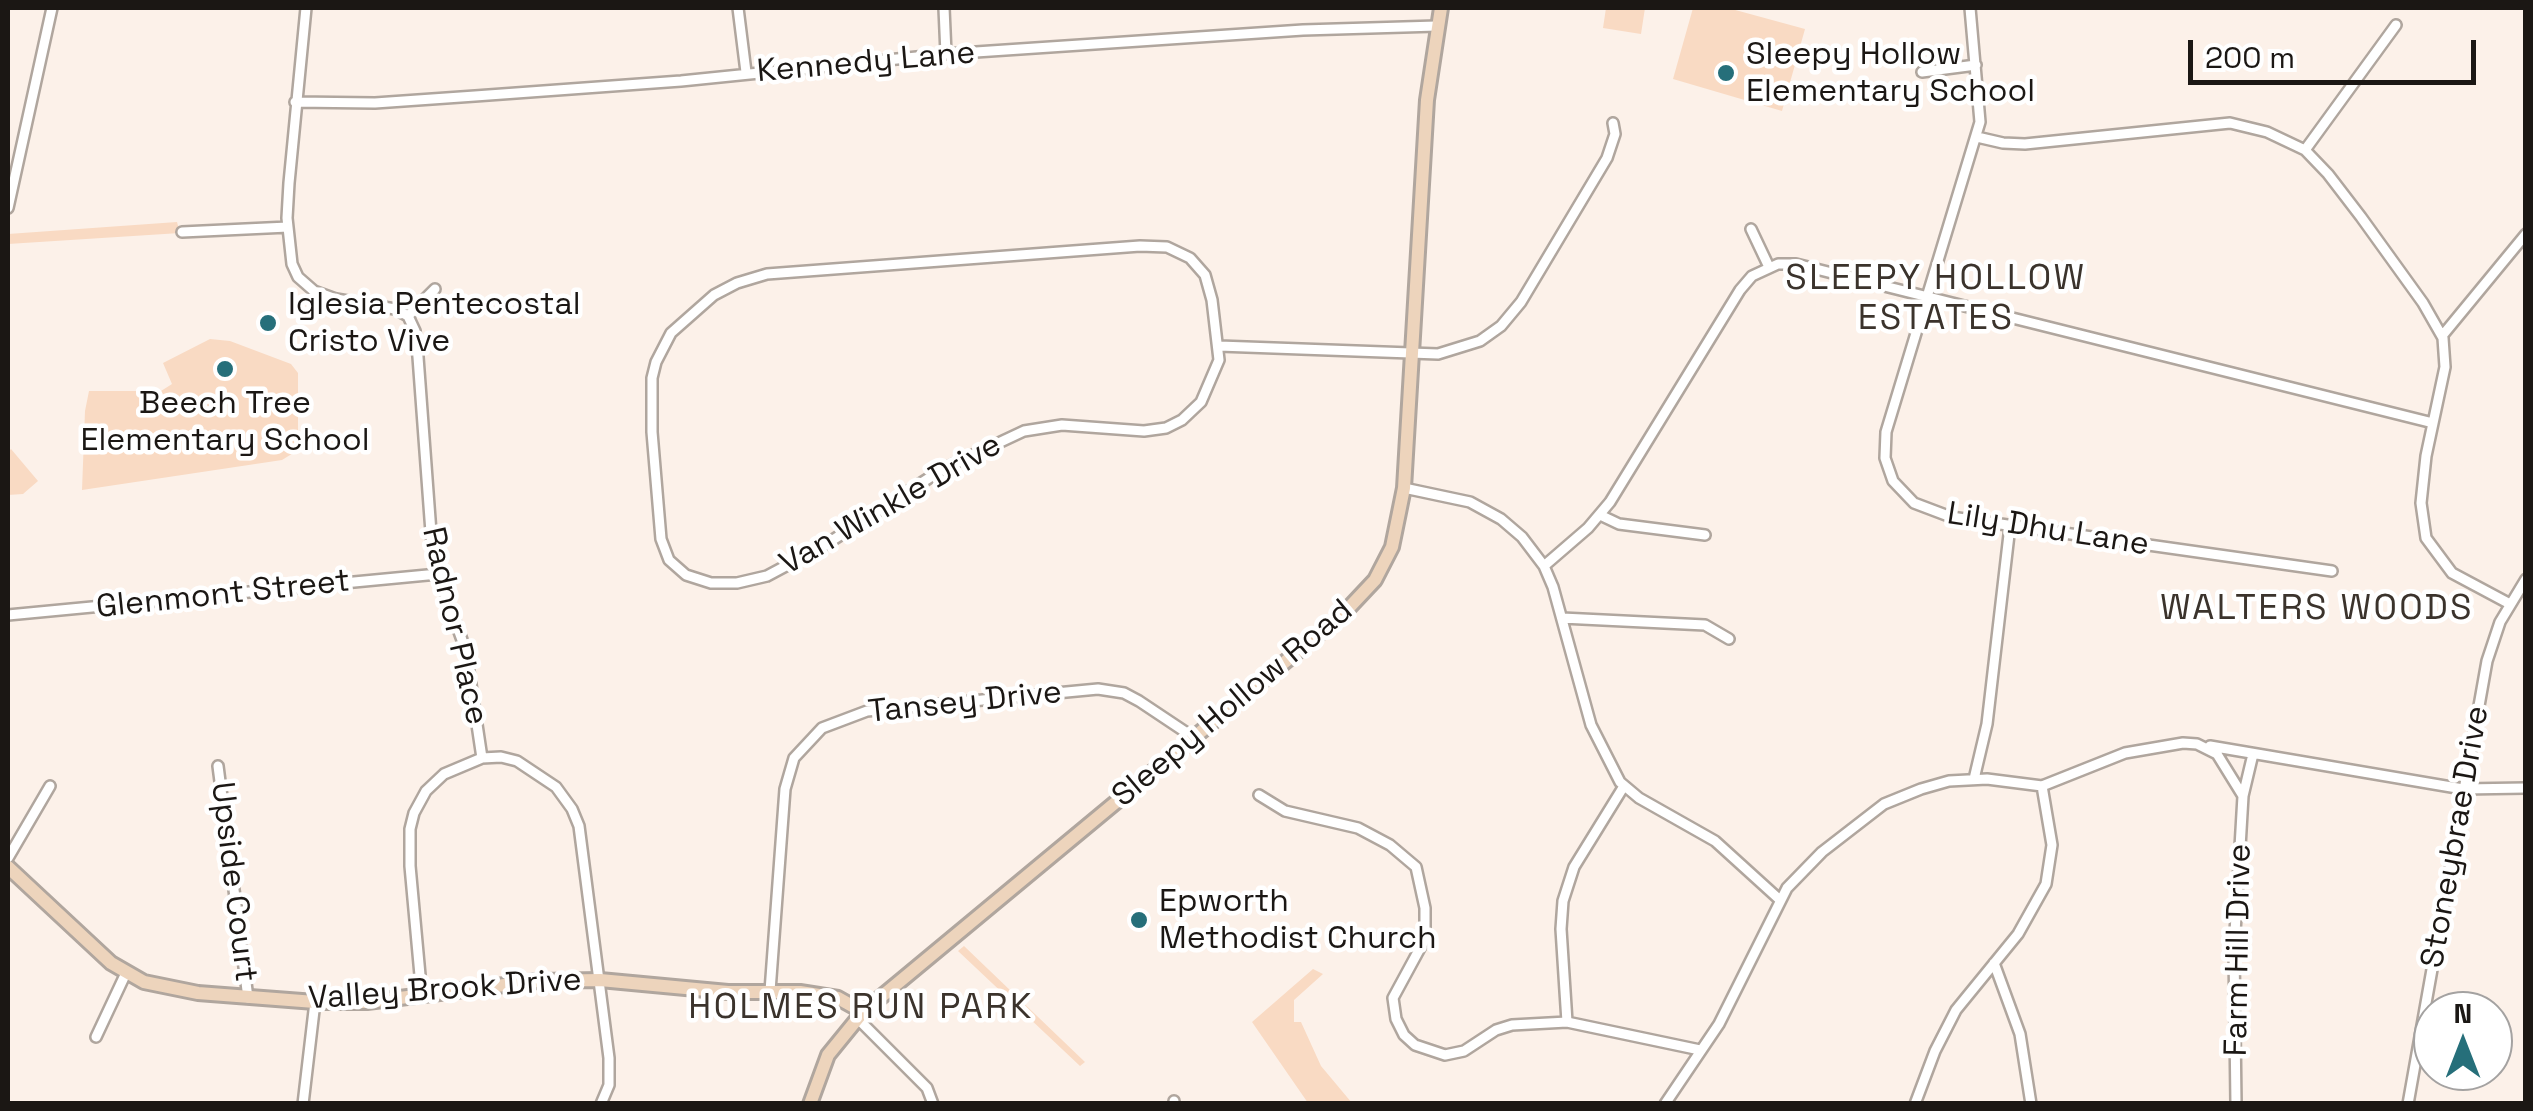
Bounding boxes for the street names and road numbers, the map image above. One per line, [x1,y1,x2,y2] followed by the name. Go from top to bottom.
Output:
[755,34,977,92] street label: Kennedy Lane
[773,426,1009,584] street label: Van Winkle Drive
[1944,495,2152,565] street label: Lily Dhu Lane
[413,523,495,729] street label: Radnor Place
[94,563,352,627] street label: Glenmont Street
[1105,592,1361,816] street label: Sleepy Hollow Road
[866,674,1064,732] street label: Tansey Drive
[2414,703,2498,971] street label: Stoneybrae Drive
[202,780,264,984] street label: Upside Court
[2218,843,2260,1057] street label: Farm Hill Drive
[307,961,583,1019] street label: Valley Brook Drive

